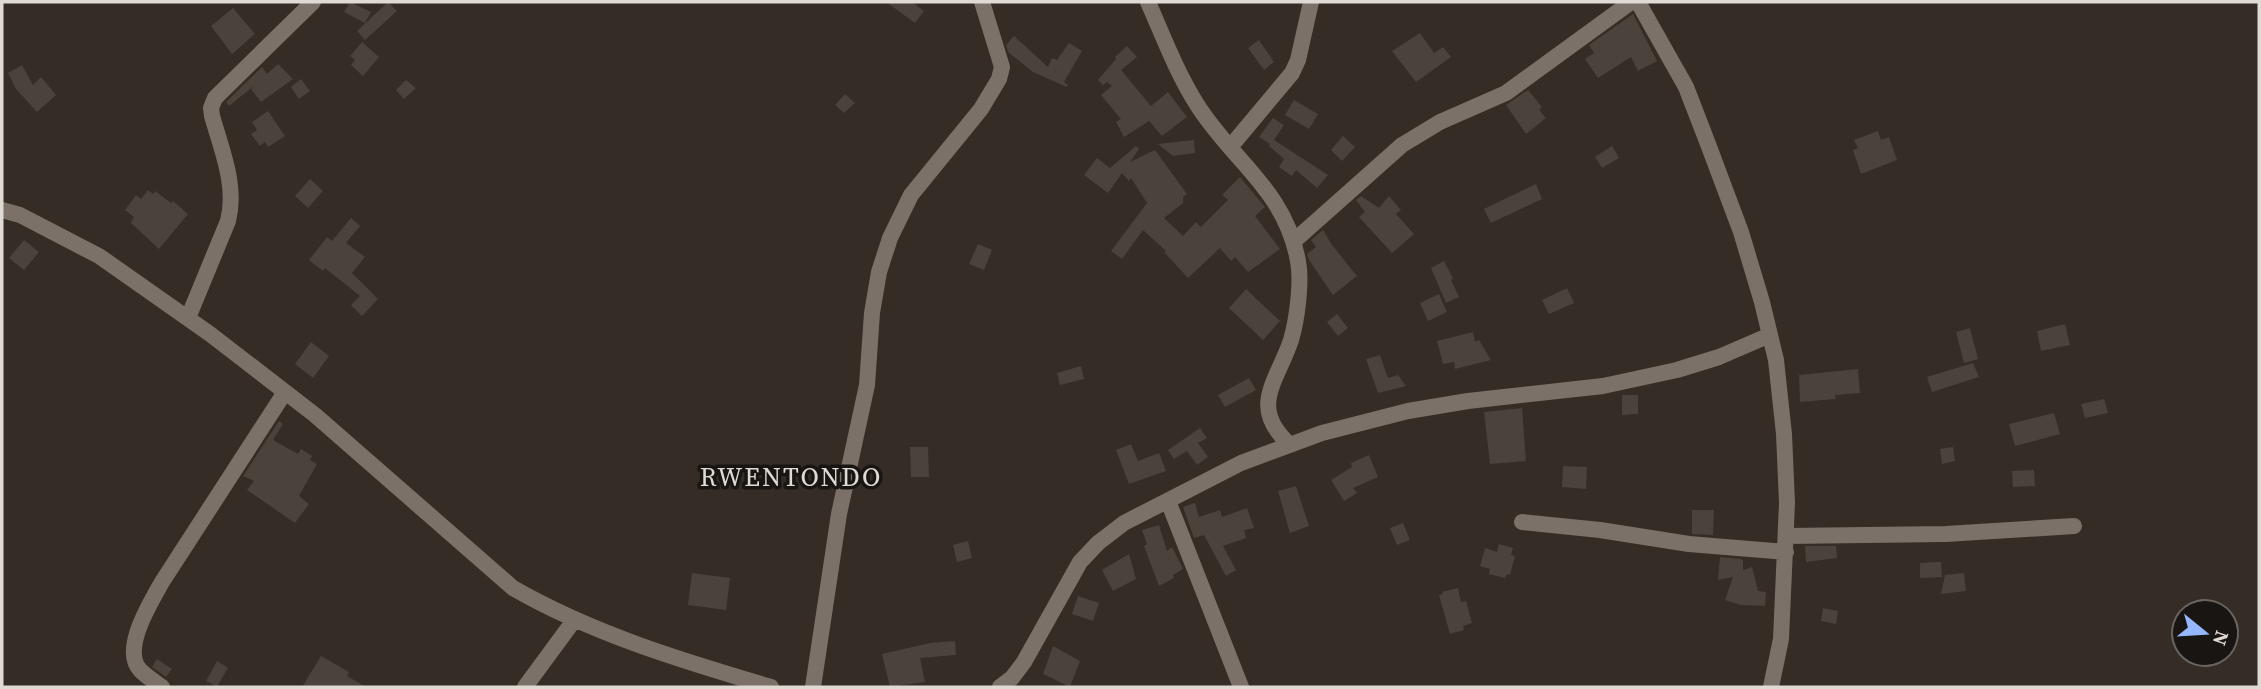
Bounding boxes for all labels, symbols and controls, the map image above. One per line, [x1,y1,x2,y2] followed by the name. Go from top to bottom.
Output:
[700,459,882,495] district label: RWENTONDO
[2170,598,2240,668] north arrow
[2207,628,2236,649] text: N

